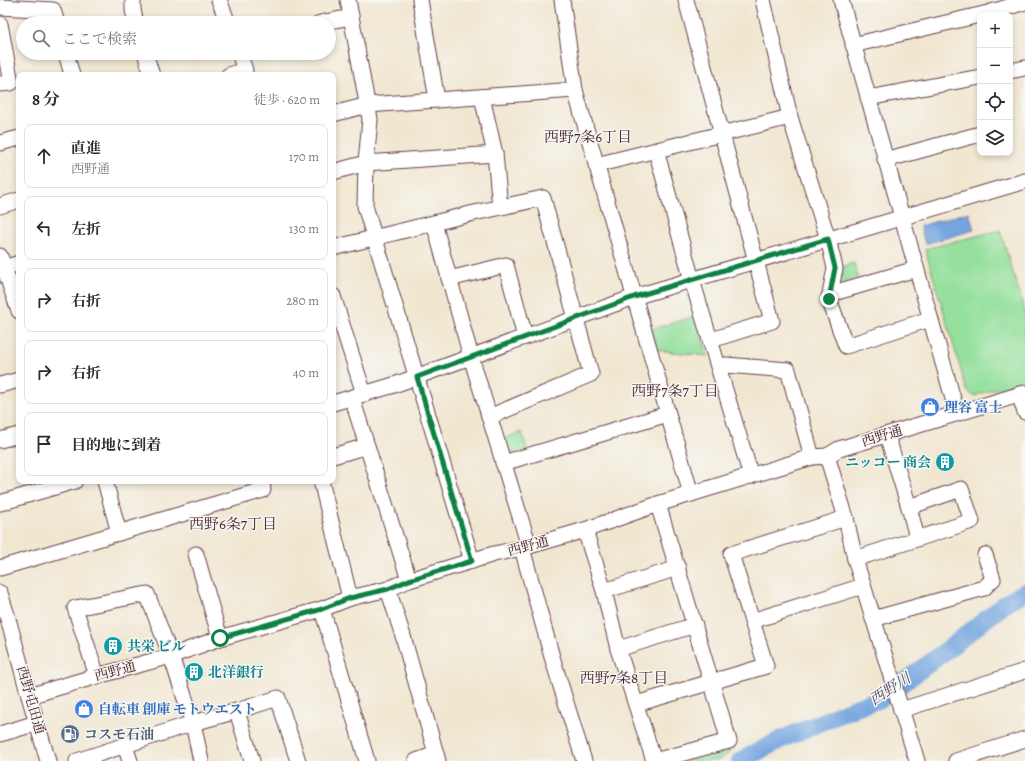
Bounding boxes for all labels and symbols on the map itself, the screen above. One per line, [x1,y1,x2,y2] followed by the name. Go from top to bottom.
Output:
[544,127,632,147] district label: 西野7条6丁目
[820,290,838,308] route end
[631,381,719,401] district label: 西野7条7丁目
[919,396,941,418] shop icon: 理容 富士
[944,398,1002,417] place label: 理容 富士
[859,421,905,451] street label: 西野通
[934,451,956,473] building icon: ニッコー 商会
[845,453,931,472] place label: ニッコー 商会
[189,514,277,534] district label: 西野6条7丁目
[505,531,551,561] street label: 西野通
[211,629,229,647] route start
[102,635,124,657] building icon: 共栄 ビル
[127,637,185,656] place label: 共栄 ビル
[92,656,138,686] street label: 西野通
[183,661,205,683] building icon: 北洋銀行
[208,663,264,682] place label: 北洋銀行
[12,664,50,736] street label: 西野屯田通
[866,667,916,710] water label: 西野川
[580,668,668,688] district label: 西野7条8丁目
[73,698,95,720] shop icon: 自転車 創庫 モトウエスト
[98,700,257,719] place label: 自転車 創庫 モトウエスト
[59,723,81,745] fuel station icon: コスモ石油
[84,725,154,744] place label: コスモ石油

